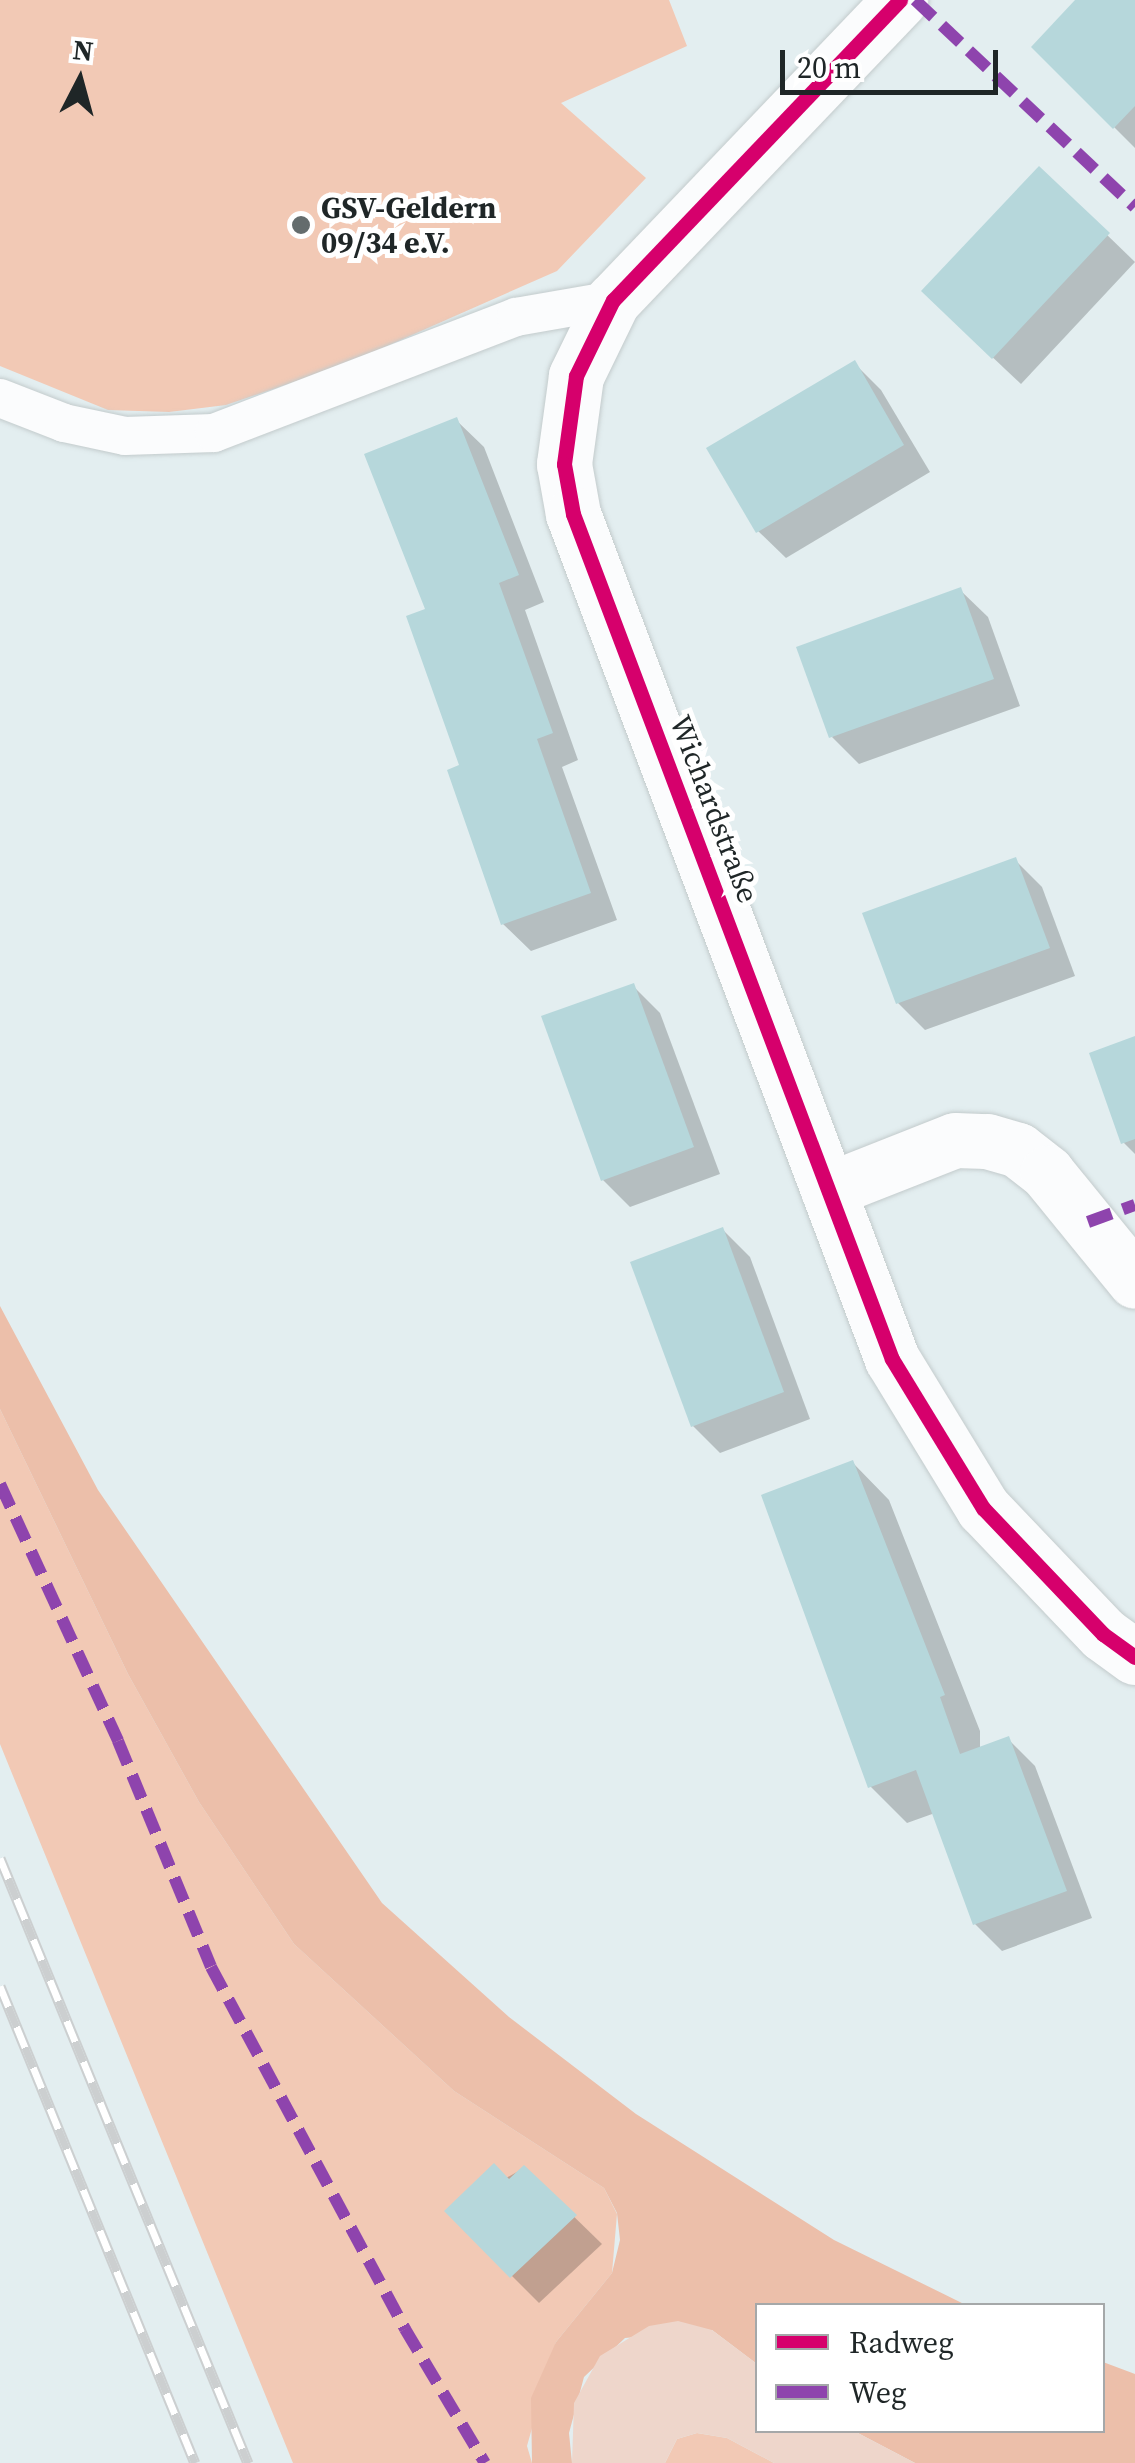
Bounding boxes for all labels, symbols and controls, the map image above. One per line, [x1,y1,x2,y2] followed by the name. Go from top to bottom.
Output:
[30,30,130,130] north arrow
[71,30,95,70] text: N
[785,30,1002,92] scale bar
[797,47,861,88] text: 20 m
[321,190,496,260] place label: GSV-Geldern 09/34 e.V.
[290,214,312,236] marker: GSV-Geldern 09/34 e.V.
[662,710,766,908] street label: Wichardstraße
[755,2303,1105,2433] legend
[849,2322,954,2363] text: Radweg
[849,2372,907,2413] text: Weg

